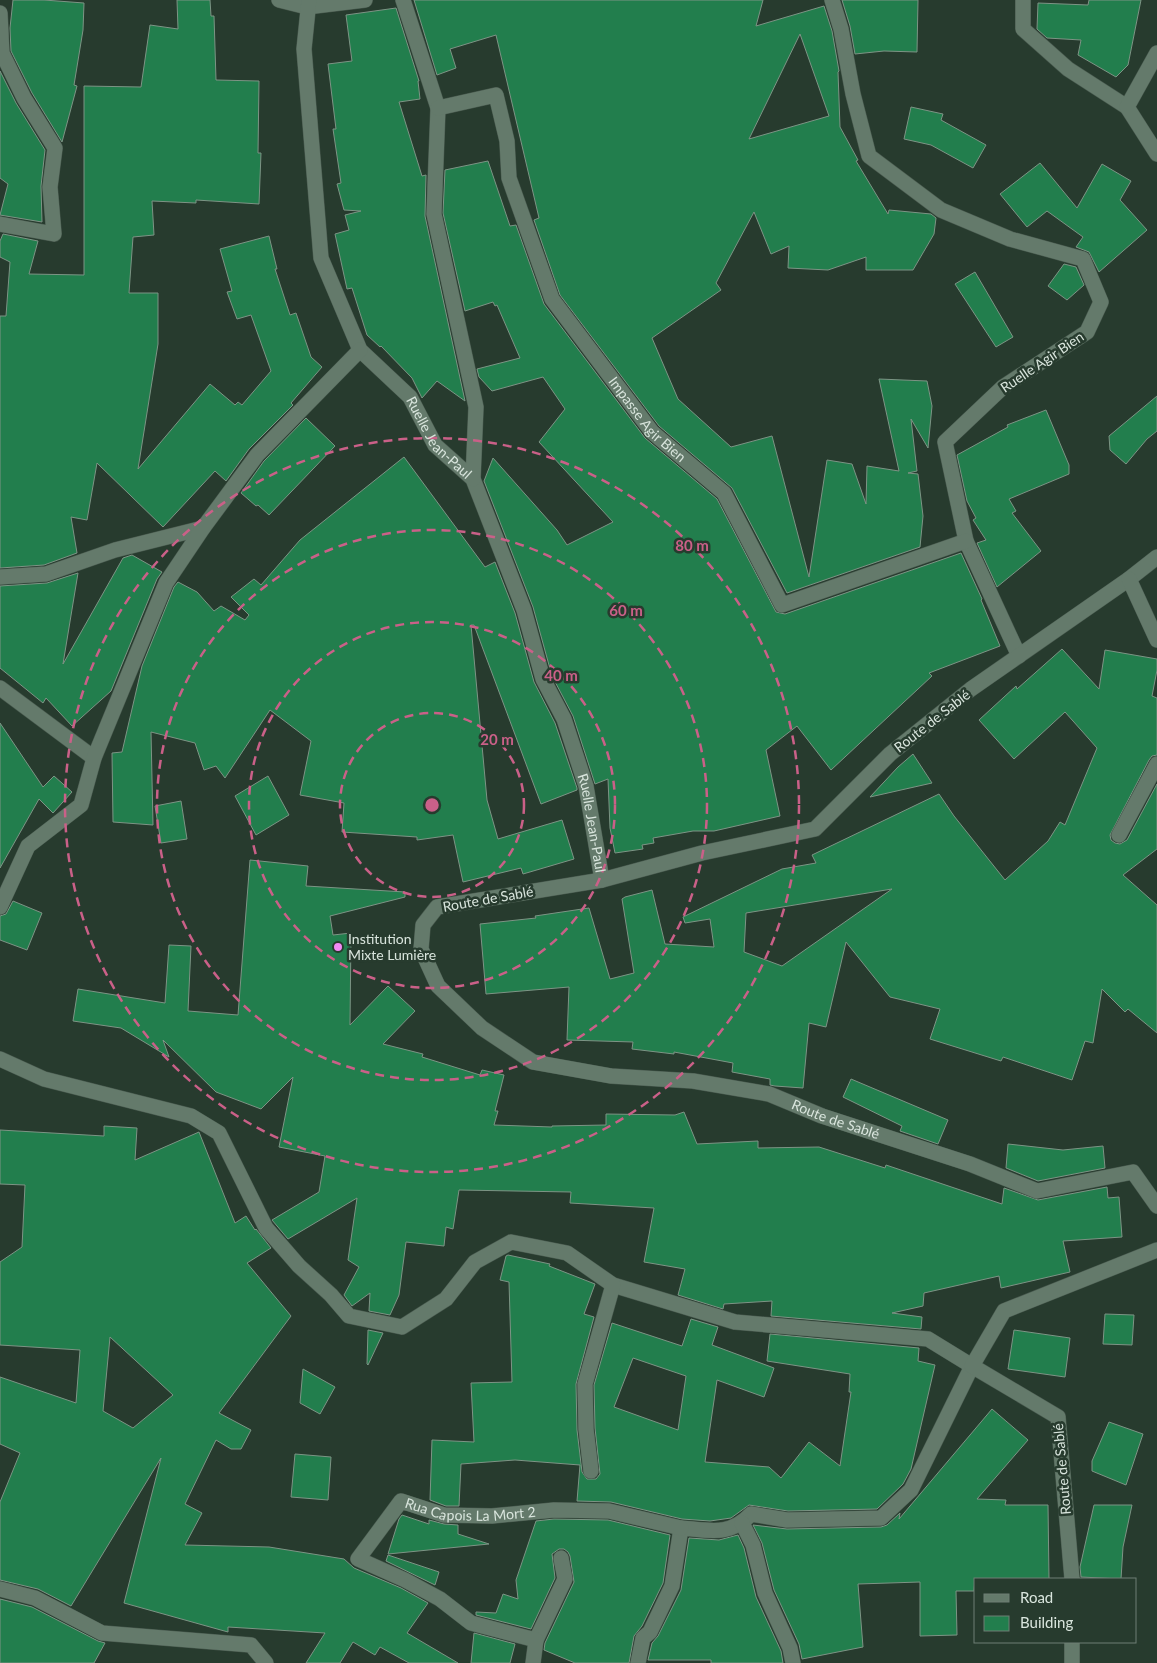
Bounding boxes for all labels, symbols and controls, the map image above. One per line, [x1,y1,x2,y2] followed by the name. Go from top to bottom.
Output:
[997,327,1087,396] street label: Ruelle Agir Bien
[605,373,690,465] street label: Impasse Agir Bien
[403,393,476,482] street label: Ruelle Jean-Paul
[675,536,709,554] text: 80 m
[609,601,643,619] text: 60 m
[544,666,578,684] text: 40 m
[890,686,973,756] street label: Route de Sablé
[480,730,514,748] text: 20 m
[574,771,610,874] street label: Ruelle Jean-Paul
[423,796,441,814] centre of rings
[441,882,535,915] street label: Route de Sablé
[348,930,436,963] place label: Institution Mixte Lumière
[332,941,344,953] marker: Institution Mixte Lumière
[789,1095,882,1142] street label: Route de Sablé
[1049,1423,1074,1516] street label: Route de Sablé
[403,1494,536,1524] street label: Rua Capois La Mort 2
[974,1578,1137,1643] legend
[1020,1588,1053,1606] text: Road
[1020,1613,1073,1631] text: Building

